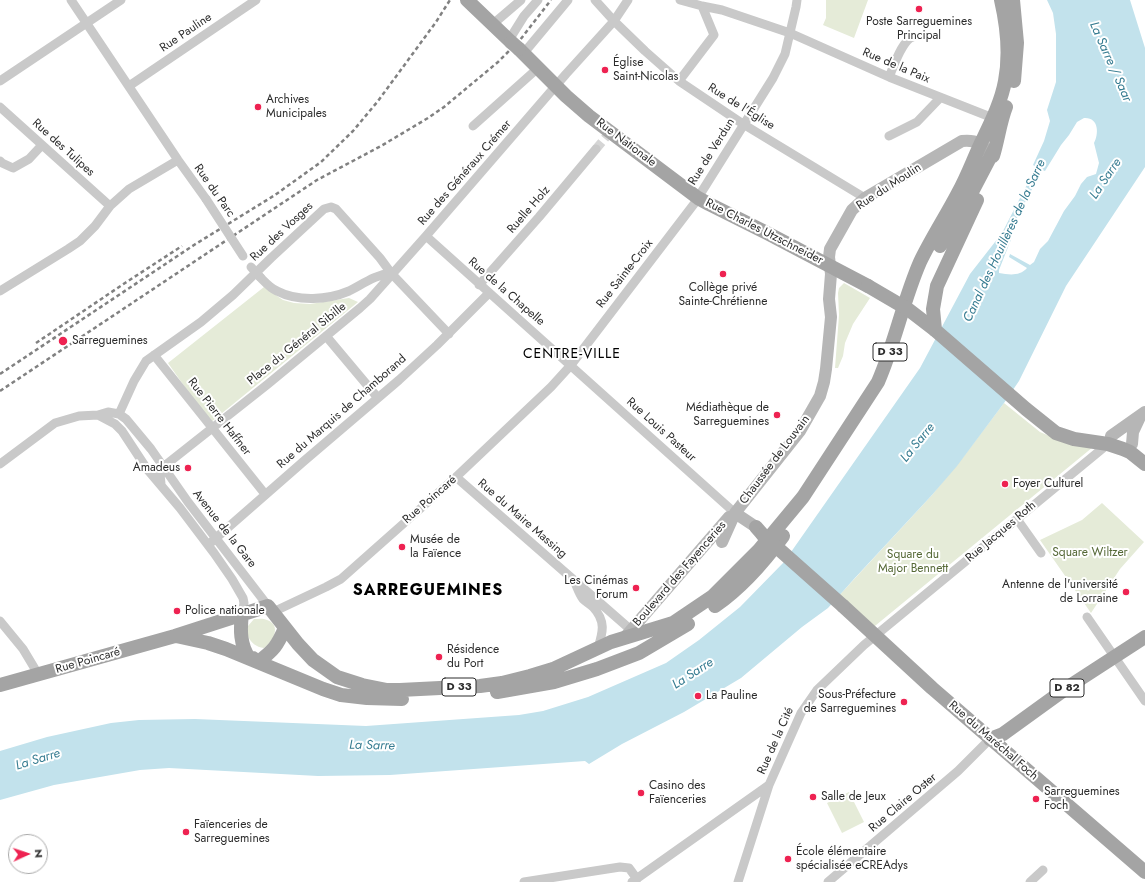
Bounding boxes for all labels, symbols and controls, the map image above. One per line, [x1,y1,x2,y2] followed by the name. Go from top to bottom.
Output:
[914,4,924,14] marker: Poste Sarreguemines Principal
[157,10,215,56] street label: Rue Pauline
[866,15,972,43] place label: Poste Sarreguemines Principal
[1085,20,1135,104] water label: La Sarre / Saar
[860,45,932,87] street label: Rue de la Paix
[613,56,678,84] place label: Église Saint-Nicolas
[600,65,610,75] marker: Église Saint-Nicolas
[705,81,777,133] street label: Rue de l'Église
[266,93,327,121] place label: Archives Municipales
[253,102,263,112] marker: Archives Municipales
[29,116,97,180] street label: Rue des Tulipes
[593,116,659,170] street label: Rue Nationale
[686,116,738,188] street label: Rue de Verdun
[415,117,515,229] street label: Rue des Généraux Crémer
[1087,156,1125,202] water label: La Sarre
[960,157,1050,325] water label: Canal des Houillères de la Sarre
[854,161,924,213] street label: Rue du Moulin
[191,162,237,220] street label: Rue du Parc
[505,183,553,237] street label: Ruelle Holz
[703,196,825,268] street label: Rue Charles Utzschneider
[248,199,316,265] street label: Rue des Vosges
[594,237,656,311] street label: Rue Sainte-Croix
[465,255,547,329] street label: Rue de la Chapelle
[718,269,728,279] marker: Collège privé Sainte-Chrétienne
[679,281,767,309] place label: Collège privé Sainte-Chrétienne
[245,300,349,388] street label: Place du Général Sibille
[72,334,148,348] place label: Sarreguemines
[57,335,69,347] marker: Sarreguemines
[873,343,907,361] road number: D 33
[523,347,621,363] district label: CENTRE-VILLE
[275,352,409,472] street label: Rue du Marquis de Chamborand
[184,375,254,459] street label: Rue Pierre Haffner
[623,395,699,465] street label: Rue Louis Pasteur
[686,401,769,429] place label: Médiathèque de Sarreguemines
[772,410,782,420] marker: Médiathèque de Sarreguemines
[737,413,813,507] street label: Chaussée de Louvain
[898,420,938,466] water label: La Sarre
[133,461,180,475] place label: Amadeus
[183,463,193,473] marker: Amadeus
[400,473,460,527] street label: Rue Poincaré
[475,476,569,562] street label: Rue du Maire Massing
[1013,477,1083,491] place label: Foyer Culturel
[1000,479,1010,489] marker: Foyer Culturel
[189,487,259,571] street label: Avenue de la Gare
[963,498,1039,566] street label: Rue Jacques Roth
[630,519,730,629] street label: Boulevard des Fayenceries
[410,533,461,561] place label: Musée de la Faïence
[397,542,407,552] marker: Musée de la Faïence
[1052,546,1128,560] park label: Square Wiltzer
[878,548,948,576] park label: Square du Major Bennett
[564,574,628,602] place label: Les Cinémas Forum
[1002,578,1118,606] place label: Antenne de l'université de Lorraine
[353,581,503,601] district label: SARREGUEMINES
[631,583,641,593] marker: Les Cinémas Forum
[1121,587,1131,597] marker: Antenne de l'université de Lorraine
[185,604,265,618] place label: Police nationale
[172,606,182,616] marker: Police nationale
[447,643,499,671] place label: Résidence du Port
[54,645,122,677] street label: Rue Poincaré
[434,652,444,662] marker: Résidence du Port
[670,655,716,693] water label: La Sarre
[442,678,476,696] road number: D 33
[1050,679,1084,697] road number: D 82
[804,688,896,716] place label: Sous-Préfecture de Sarreguemines
[706,689,757,703] place label: La Pauline
[693,691,703,701] marker: La Pauline
[899,697,909,707] marker: Sous-Préfecture de Sarreguemines
[945,698,1041,784] street label: Rue du Maréchal Foch
[755,705,797,777] street label: Rue de la Cité
[349,738,395,754] water label: La Sarre
[14,746,62,774] water label: La Sarre
[866,771,940,835] street label: Rue Claire Oster
[649,779,706,807] place label: Casino des Faïenceries
[1044,785,1120,813] place label: Sarreguemines Foch
[636,788,646,798] marker: Casino des Faïenceries
[821,790,886,804] place label: Salle de Jeux
[808,792,818,802] marker: Salle de Jeux
[1031,794,1041,804] marker: Sarreguemines Foch
[194,818,270,846] place label: Faïenceries de Sarreguemines
[181,827,191,837] marker: Faïenceries de Sarreguemines
[8,834,48,874] north arrow
[796,845,908,873] place label: École élémentaire spécialisée eCREAdys
[31,849,47,858] text: N
[783,854,793,864] marker: École élémentaire spécialisée eCREAdys

